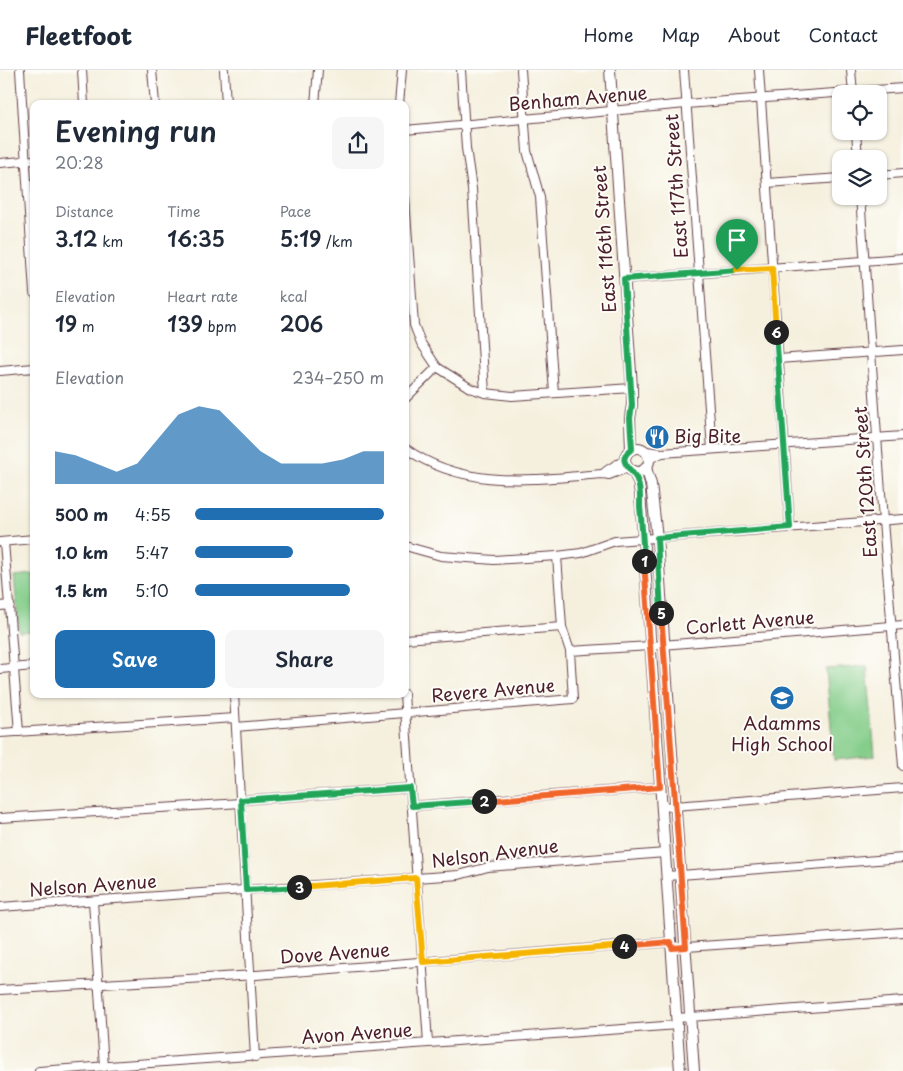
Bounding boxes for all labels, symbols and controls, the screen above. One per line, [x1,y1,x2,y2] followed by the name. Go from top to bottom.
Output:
[25,17,132,53] text: Fleetfoot
[583,21,633,48] text: Home
[661,21,700,48] text: Map
[728,21,780,48] text: About
[808,21,878,48] text: Contact
[507,78,649,117] street label: Benham Avenue
[832,85,887,205] map controls
[832,85,887,140] button: locate
[55,109,217,152] text: Evening run
[657,113,694,259] street label: East 117th Street
[332,117,384,169] button: share
[55,150,104,174] text: 20:28
[832,150,887,205] button: layers
[585,165,622,314] street label: East 116th Street
[55,201,114,222] text: Distance
[167,201,200,222] text: Time
[280,201,311,222] text: Pace
[716,219,758,270] pin
[55,222,98,254] text: 3.12
[167,222,225,254] text: 16:35
[280,222,322,254] text: 5:19
[723,226,751,254] icon: arrive
[98,231,123,252] text: km
[322,231,353,252] text: /km
[55,286,115,307] text: Elevation
[167,286,238,307] text: Heart rate
[280,286,308,307] text: kcal
[55,307,77,339] text: 19
[167,307,203,339] text: 139
[280,307,323,339] text: 206
[77,316,95,337] text: m
[203,316,237,337] text: bpm
[764,320,788,344] pin: 6
[772,322,781,343] text: 6
[55,365,124,389] text: Elevation
[292,365,384,389] text: 234–250 m
[846,406,883,559] street label: East 120th Street
[674,422,741,449] place label: Big Bite
[644,424,670,450] restaurant icon: Big Bite
[55,502,108,526] text: 500 m
[135,502,171,526] text: 4:55
[55,540,108,564] text: 1.0 km
[135,540,169,564] text: 5:47
[632,548,656,574] pin: 1
[641,551,648,572] text: 1
[55,578,108,602] text: 1.5 km
[135,578,169,602] text: 5:10
[648,600,674,626] pin: 5
[684,602,815,641] street label: Corlett Avenue
[657,603,666,624] text: 5
[55,630,215,688] button: Save
[225,630,384,688] button: Share
[430,671,556,708] street label: Revere Avenue
[769,685,795,711] school or university icon: Adamms High School
[731,709,833,757] place label: Adamms High School
[472,788,496,814] pin: 2
[480,791,489,812] text: 2
[430,831,560,874] street label: Nelson Avenue
[28,867,158,902] street label: Nelson Avenue
[286,874,312,900] pin: 3
[295,877,304,898] text: 3
[612,934,636,958] pin: 4
[279,935,391,970] street label: Dove Avenue
[620,936,629,957] text: 4
[300,1015,414,1050] street label: Avon Avenue

